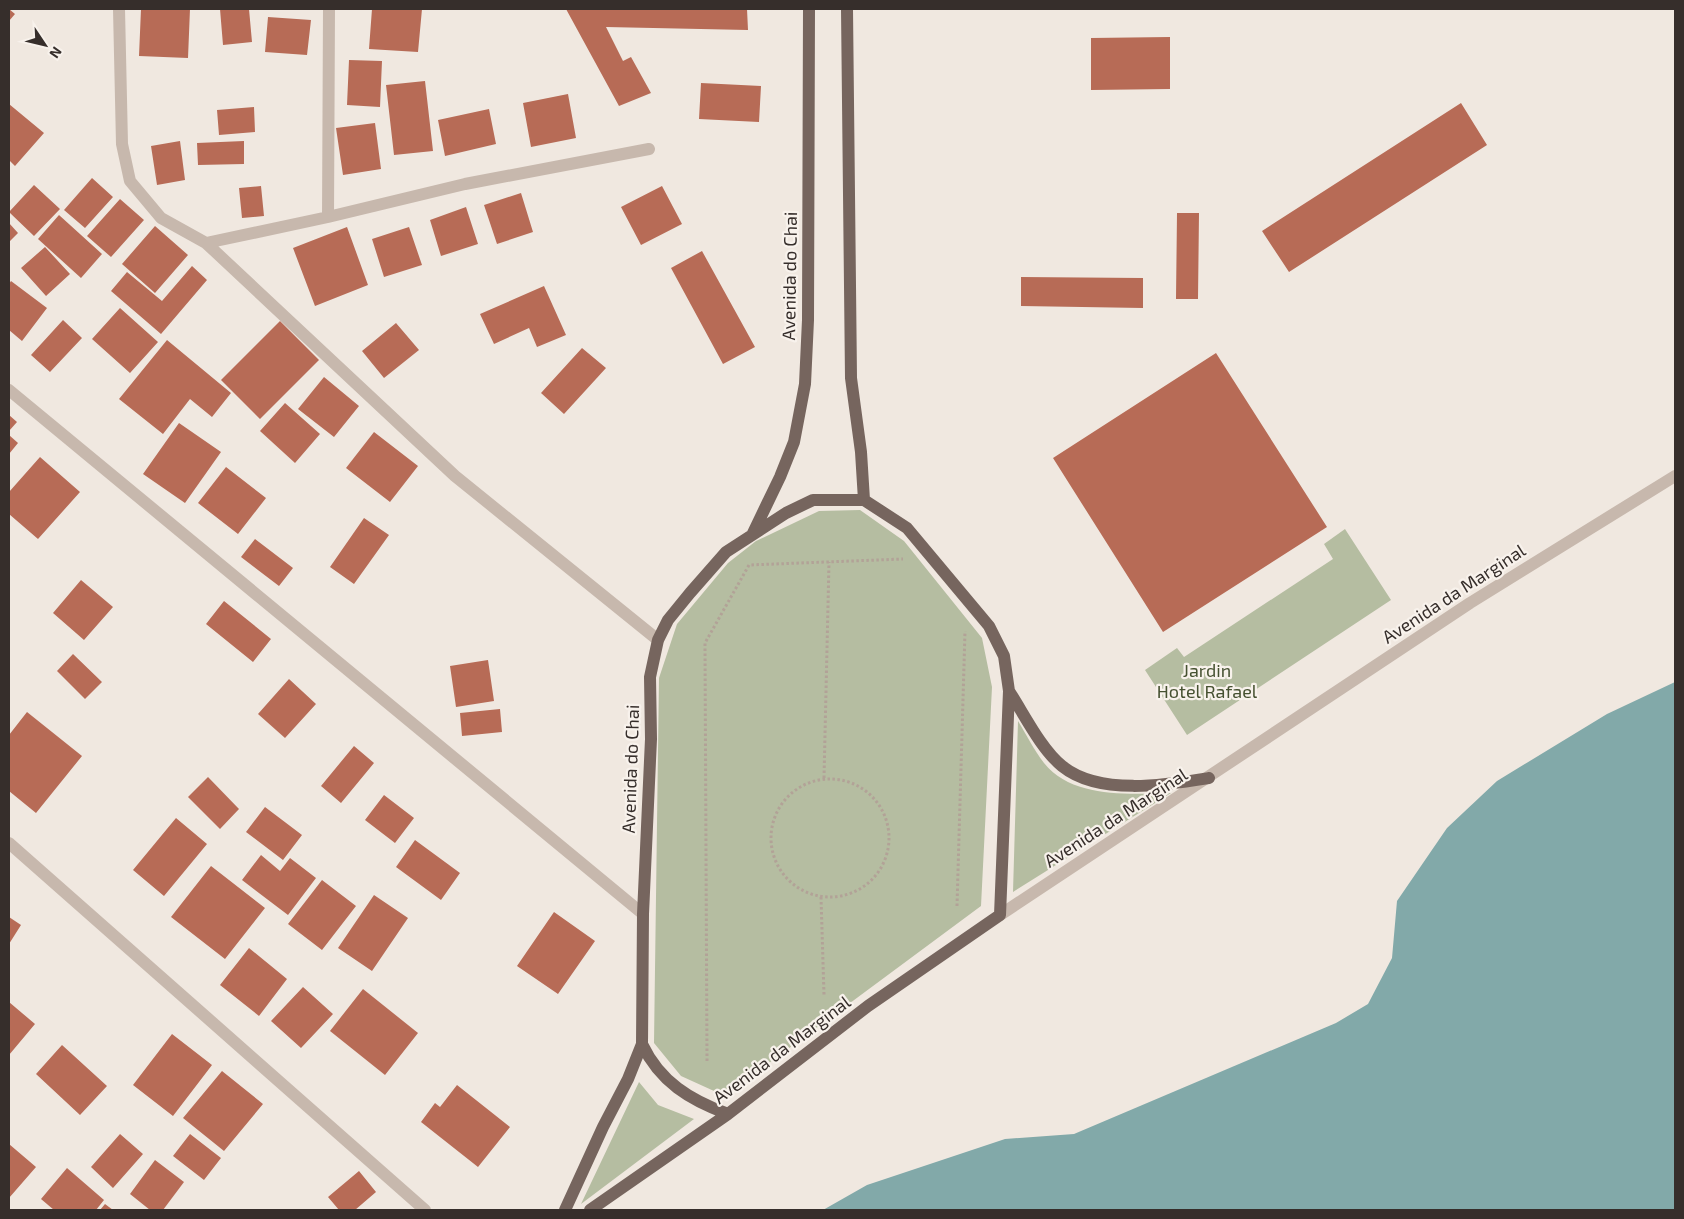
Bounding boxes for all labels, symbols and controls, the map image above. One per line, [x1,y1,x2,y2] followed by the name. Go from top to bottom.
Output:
[20,20,70,70] north arrow
[46,44,66,62] text: N
[777,211,801,341] street label: Avenida do Chai
[1378,538,1530,648] street label: Avenida da Marginal
[1157,659,1258,702] park label: Jardin Hotel Rafael
[617,704,643,834] street label: Avenida do Chai
[1040,762,1192,872] street label: Avenida da Marginal
[708,990,855,1108] street label: Avenida da Marginal

